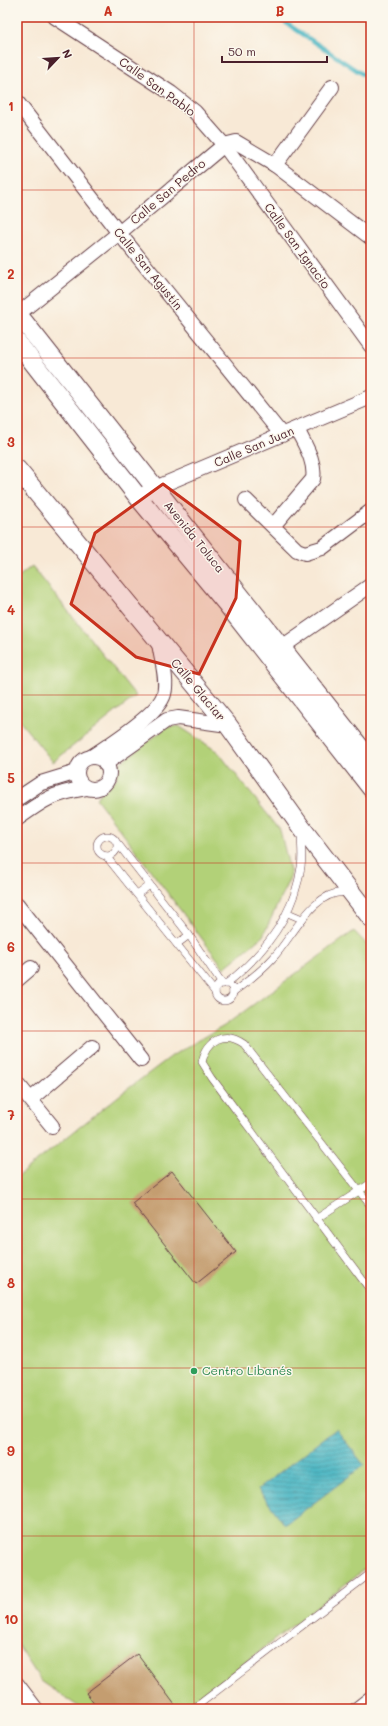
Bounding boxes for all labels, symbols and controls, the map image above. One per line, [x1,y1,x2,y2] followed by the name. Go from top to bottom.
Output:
[103,2,113,19] text: A
[276,2,285,19] text: B
[38,38,78,78] north arrow
[222,38,327,64] scale bar
[228,43,256,59] text: 50 m
[59,47,76,61] text: N
[116,53,199,119] street label: Calle San Pablo
[8,97,14,114] text: 1
[126,155,208,227] street label: Calle San Pedro
[261,199,334,291] street label: Calle San Ignacio
[111,224,187,313] street label: Calle San Agustín
[7,265,15,282] text: 2
[211,422,296,470] street label: Calle San Juan
[7,433,15,450] text: 3
[161,497,229,576] street label: Avenida Toluca
[7,601,15,618] text: 4
[168,655,230,724] street label: Calle Glaciar
[7,769,15,786] text: 5
[7,938,15,955] text: 6
[7,1106,15,1123] text: 7
[7,1274,15,1291] text: 8
[202,1362,292,1378] place label: Centro Libanés
[189,1366,199,1376] marker: Centro Libanés
[7,1442,15,1459] text: 9
[4,1610,18,1627] text: 10

